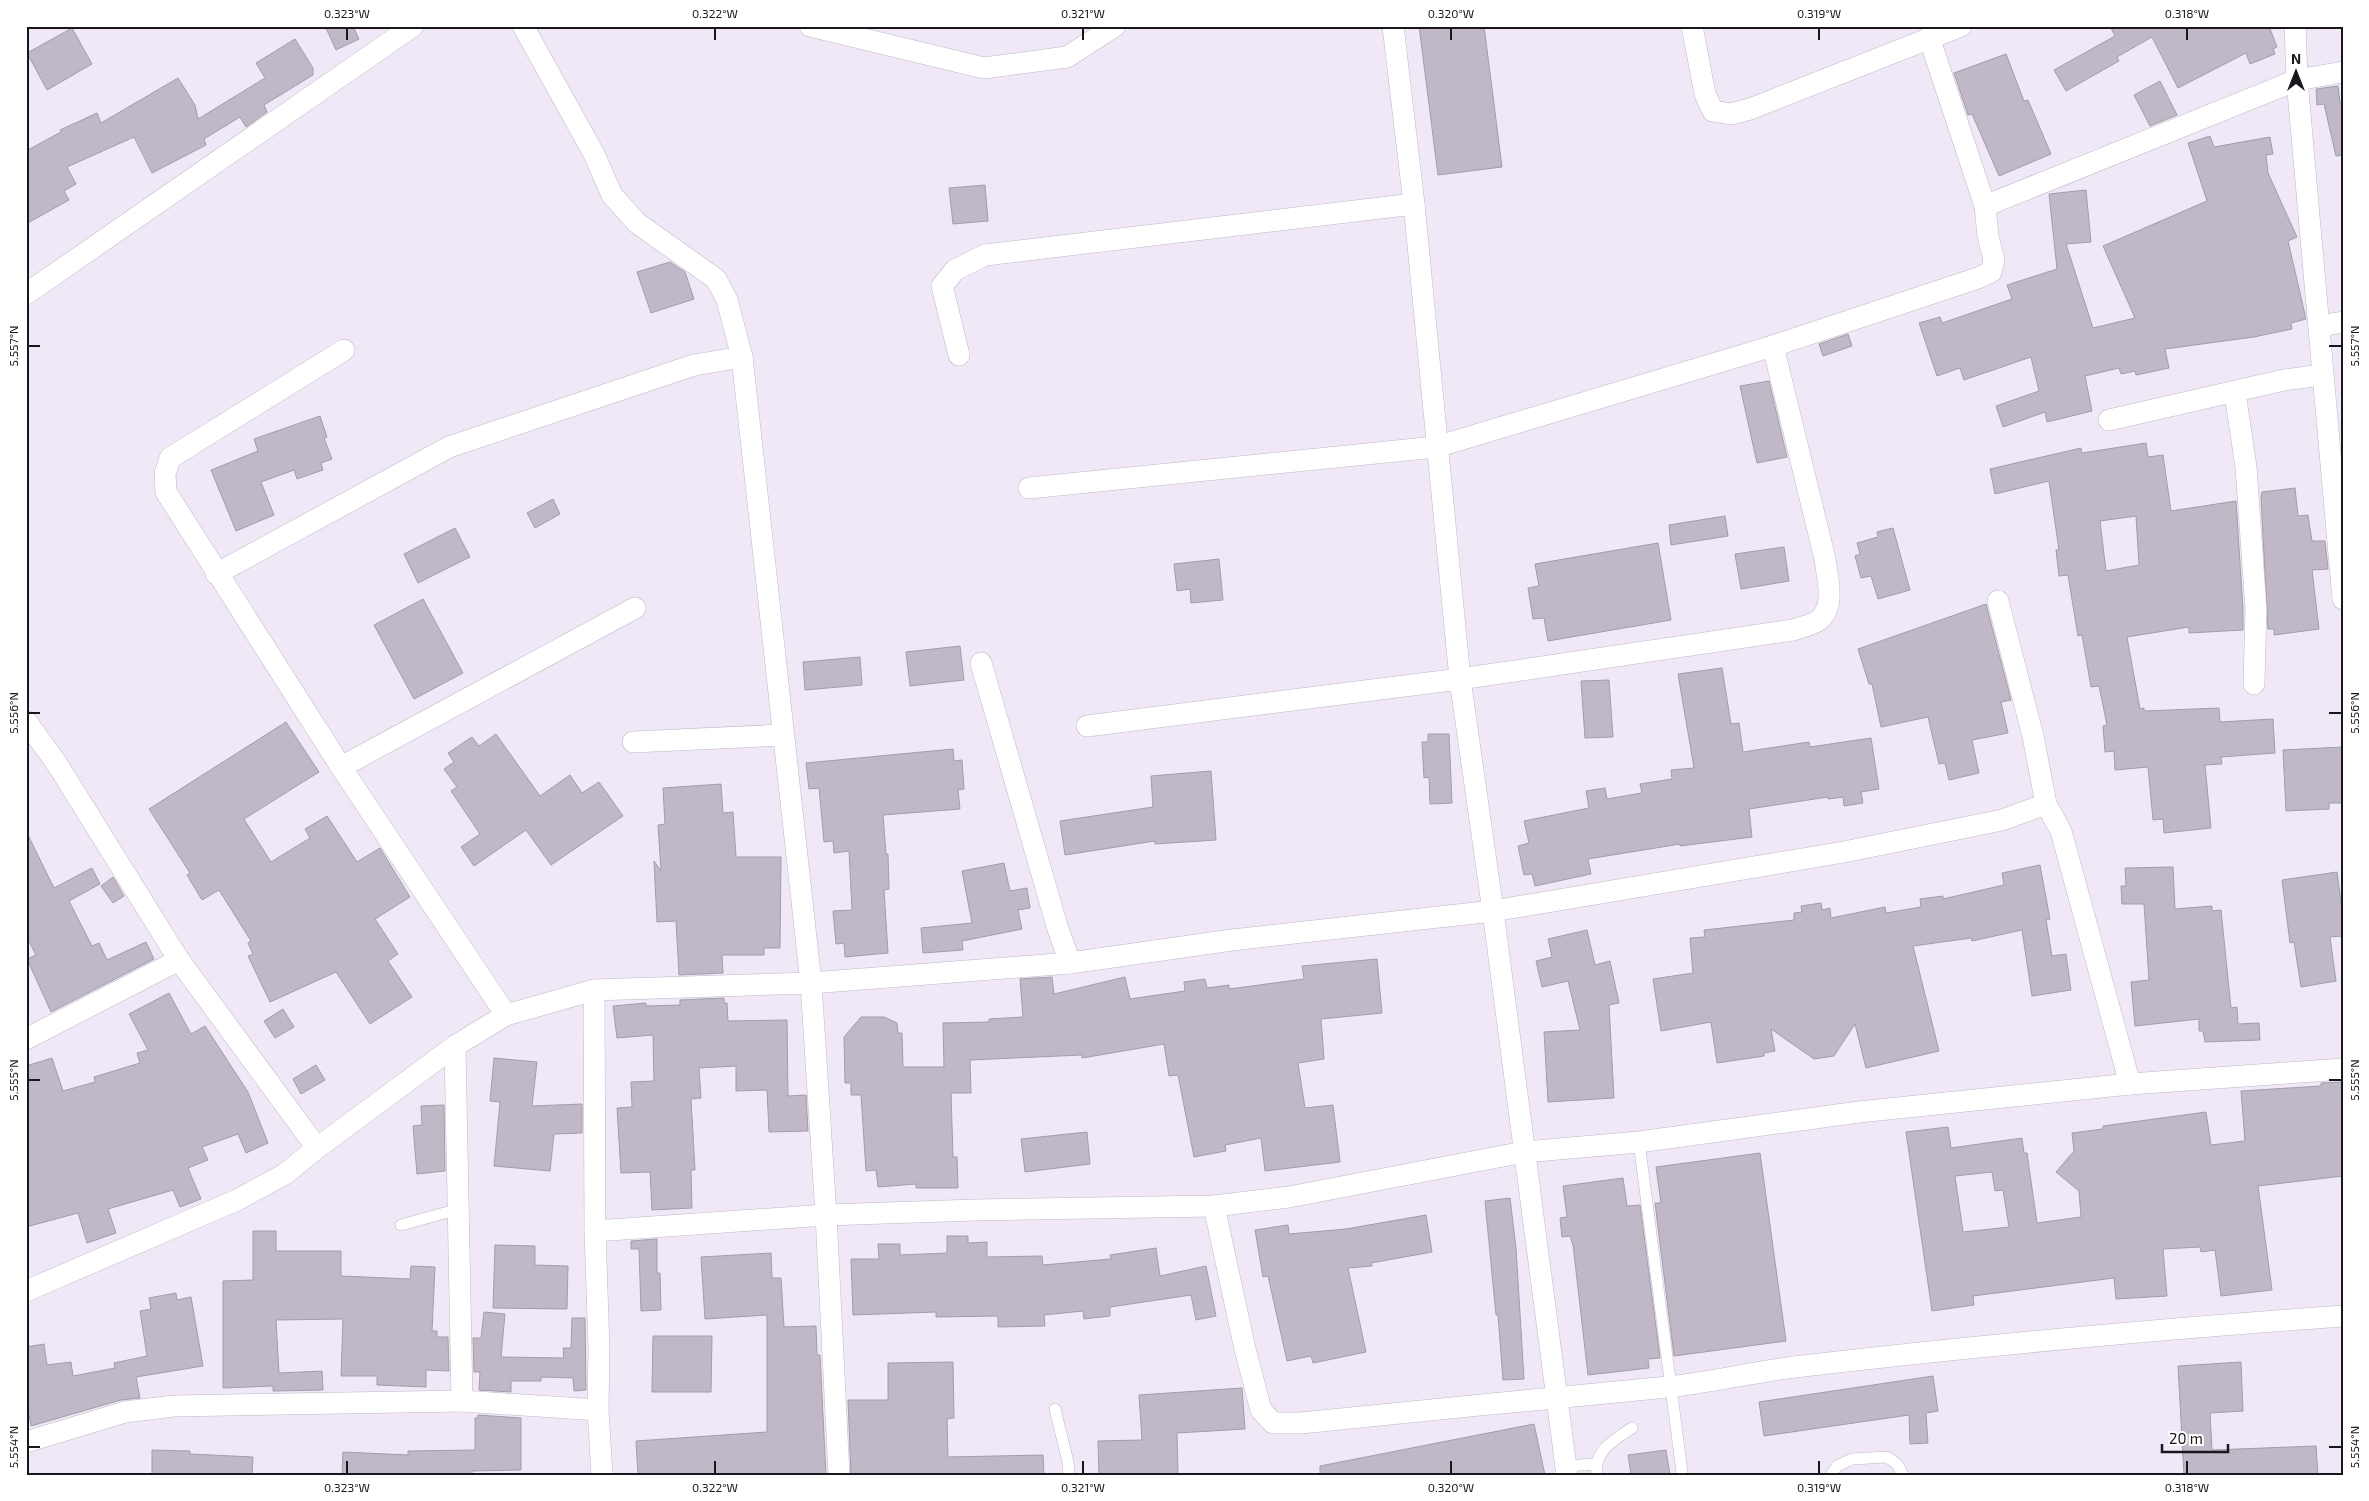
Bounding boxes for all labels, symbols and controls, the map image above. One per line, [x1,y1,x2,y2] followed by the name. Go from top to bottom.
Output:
[324,6,370,20] text: 0.323°W
[692,6,738,20] text: 0.322°W
[1061,6,1105,20] text: 0.321°W
[1428,6,1474,20] text: 0.320°W
[1797,6,1841,20] text: 0.319°W
[2165,6,2209,20] text: 0.318°W
[2272,48,2322,98] north arrow
[2291,50,2301,67] text: N
[6,325,20,367] text: 5.557°N
[2347,325,2361,367] text: 5.557°N
[6,692,20,734] text: 5.556°N
[2347,692,2361,734] text: 5.556°N
[6,1059,20,1101] text: 5.555°N
[2347,1059,2361,1101] text: 5.555°N
[2162,1421,2228,1453] scale bar
[6,1426,20,1468] text: 5.554°N
[2347,1426,2361,1468] text: 5.554°N
[2169,1429,2203,1447] text: 20 m
[324,1480,370,1494] text: 0.323°W
[692,1480,738,1494] text: 0.322°W
[1061,1480,1105,1494] text: 0.321°W
[1428,1480,1474,1494] text: 0.320°W
[1797,1480,1841,1494] text: 0.319°W
[2165,1480,2209,1494] text: 0.318°W

